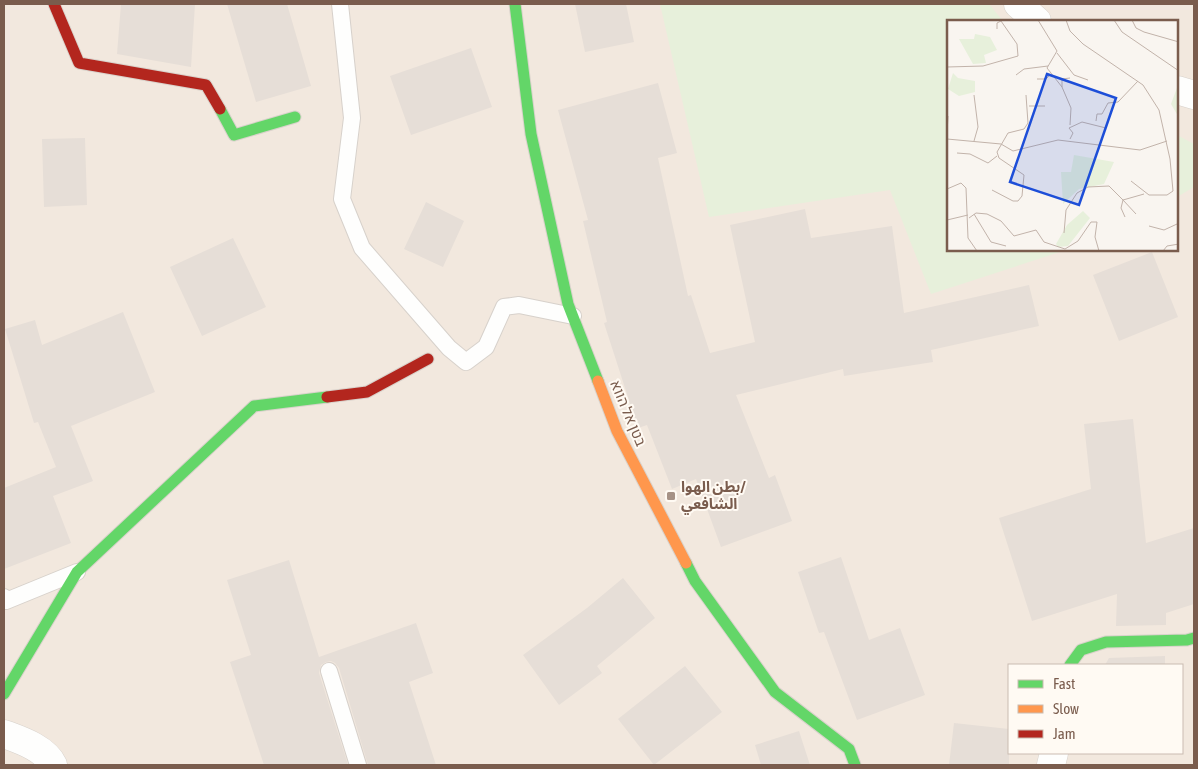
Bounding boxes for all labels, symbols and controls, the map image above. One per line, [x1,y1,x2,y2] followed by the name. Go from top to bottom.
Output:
[947,20,1178,251] inset map
[607,377,650,449] street label: בטן אל הווא
[681,478,746,515] place label: بطن الهوا/ الشافعي
[665,490,677,502] marker: بطن الهوا/ الشافعي
[1008,664,1183,754] legend
[1053,675,1075,692] text: Fast
[1053,700,1079,717] text: Slow
[1053,725,1076,742] text: Jam

